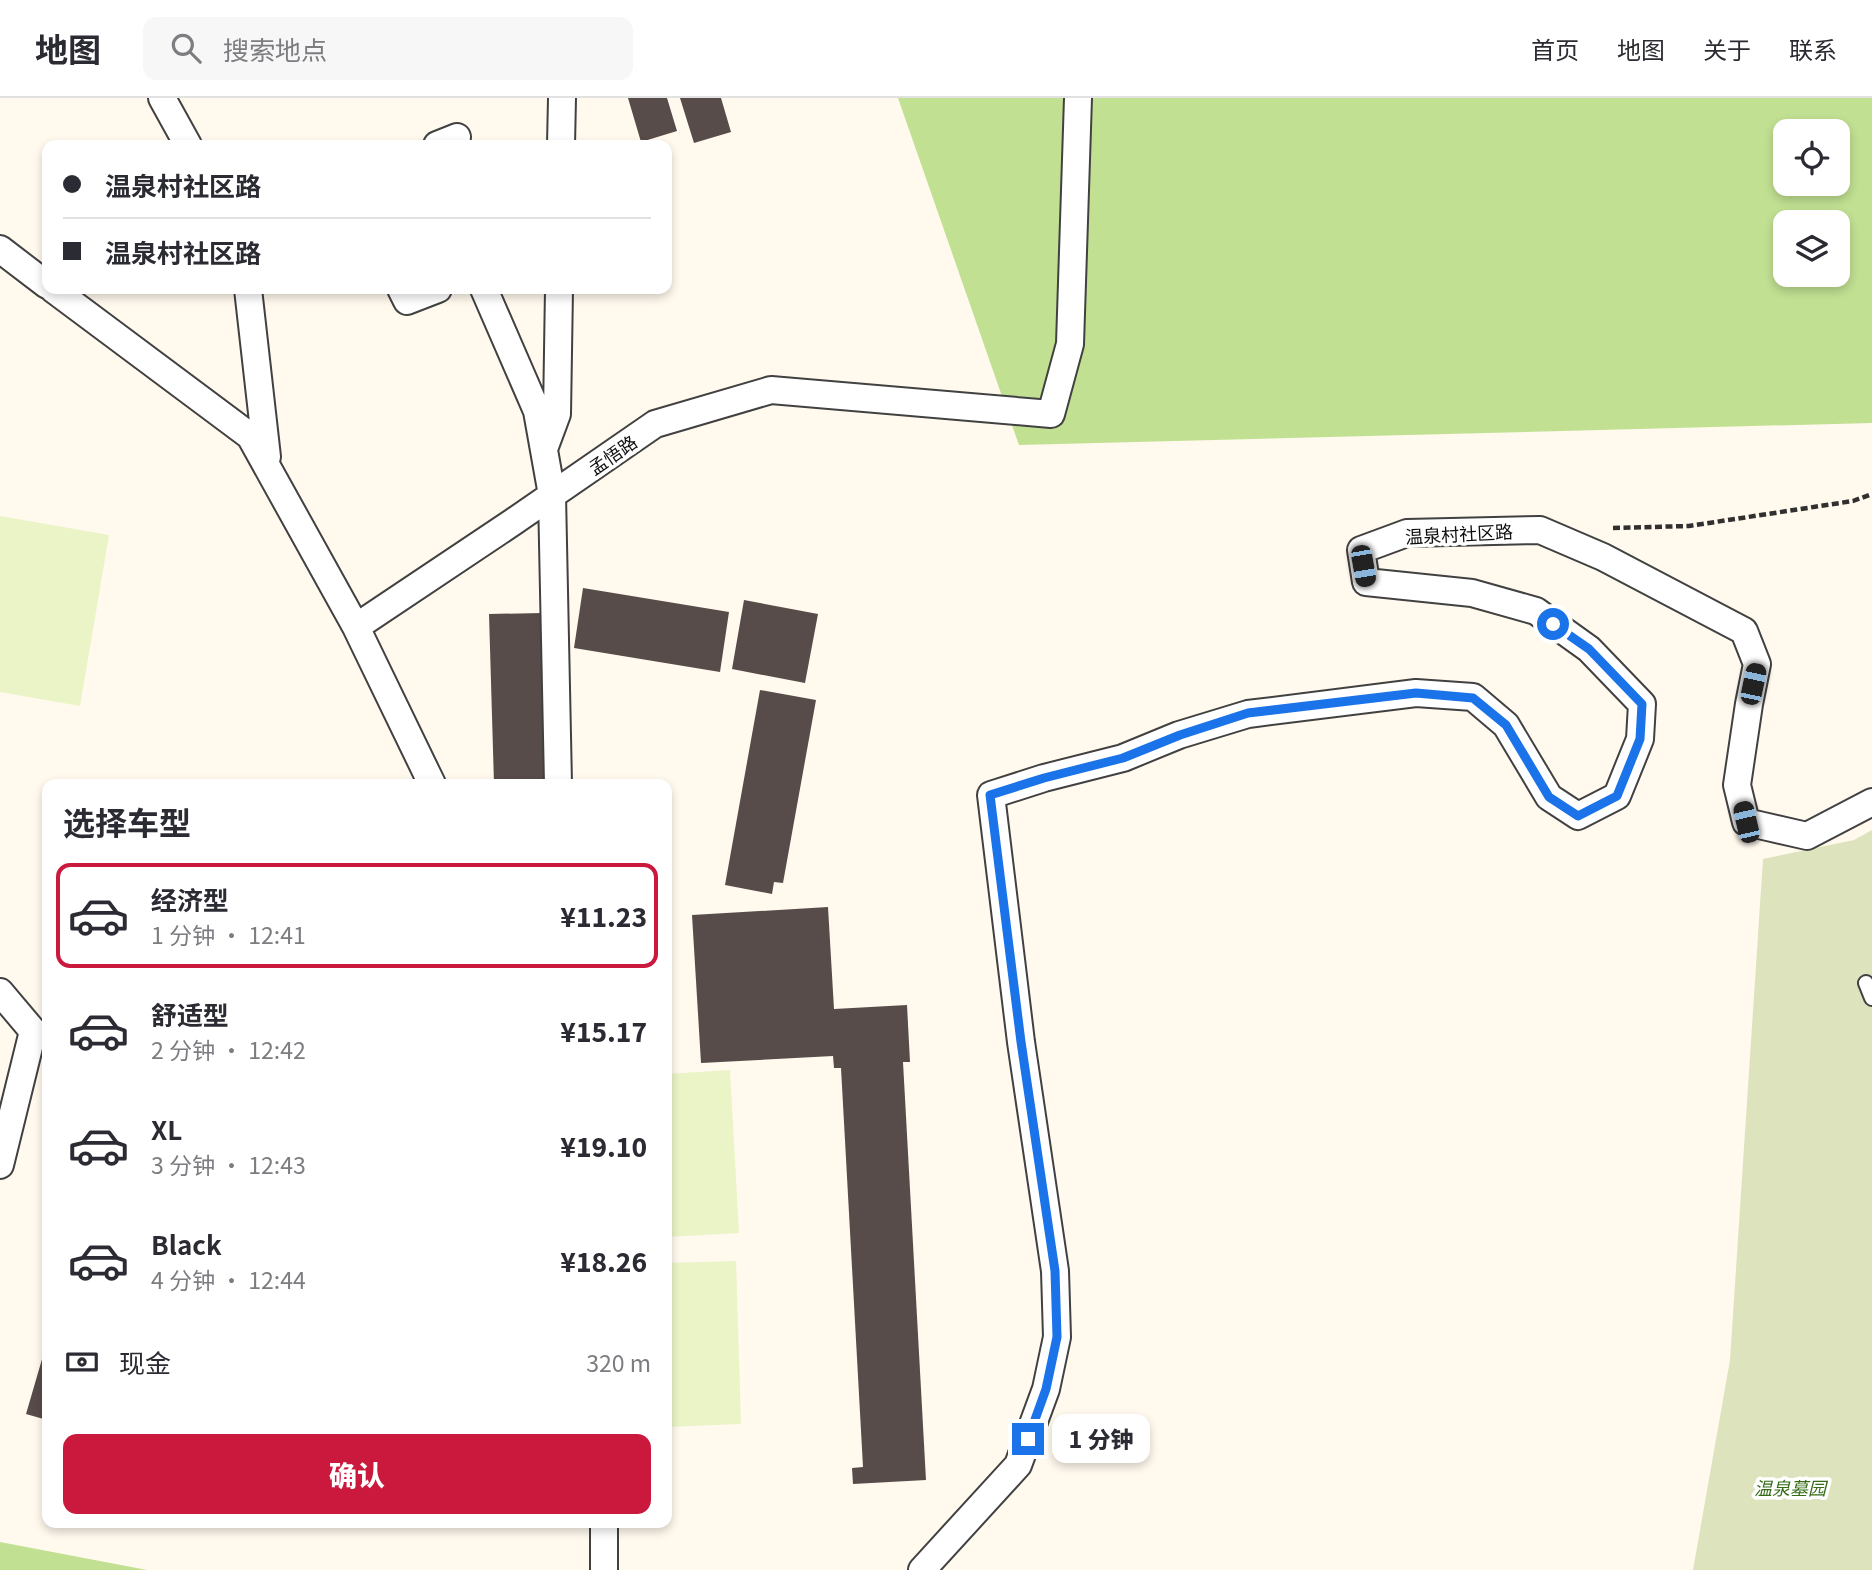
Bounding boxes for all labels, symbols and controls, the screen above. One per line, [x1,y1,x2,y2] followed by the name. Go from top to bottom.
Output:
[143,17,633,80] search box
[35,24,101,72] text: 地图
[167,29,205,67] icon: search
[223,30,327,67] text: 搜索地点
[1531,31,1579,66] text: 首页
[1617,31,1665,66] text: 地图
[1703,31,1751,66] text: 关于
[1789,31,1837,66] text: 联系
[1773,119,1850,287] map controls
[1773,119,1850,196] button: locate
[105,166,261,203] text: 温泉村社区路
[1773,210,1850,287] button: layers
[105,233,261,270] text: 温泉村社区路
[582,428,642,480] street label: 孟悟路
[1404,517,1514,549] street label: 温泉村社区路
[1350,543,1377,589] car
[1537,608,1569,640] route start
[1739,661,1768,707] car
[63,798,191,844] text: 选择车型
[1732,799,1761,845] car
[151,880,229,917] text: 经济型
[67,884,130,947] icon: car
[560,897,647,934] text: ¥11.23
[151,917,306,951] text: 1 分钟 · 12:41
[151,995,229,1032] text: 舒适型
[67,999,130,1062] icon: car
[560,1012,647,1049] text: ¥15.17
[151,1032,306,1066] text: 2 分钟 · 12:42
[151,1110,182,1147] text: XL
[67,1114,130,1177] icon: car
[560,1127,647,1164] text: ¥19.10
[151,1147,306,1181] text: 3 分钟 · 12:43
[151,1225,222,1262] text: Black
[67,1229,130,1292] icon: car
[560,1242,647,1279] text: ¥18.26
[151,1262,306,1296] text: 4 分钟 · 12:44
[63,1343,101,1381] icon: cash
[119,1343,171,1380] text: 现金
[586,1345,651,1379] text: 320 m
[1052,1414,1150,1464] callout: 1 分钟
[1068,1421,1134,1455] text: 1 分钟
[1012,1423,1044,1455] route end
[63,1434,651,1514] button: 确认
[1754,1474,1829,1500] park label: 温泉墓园

